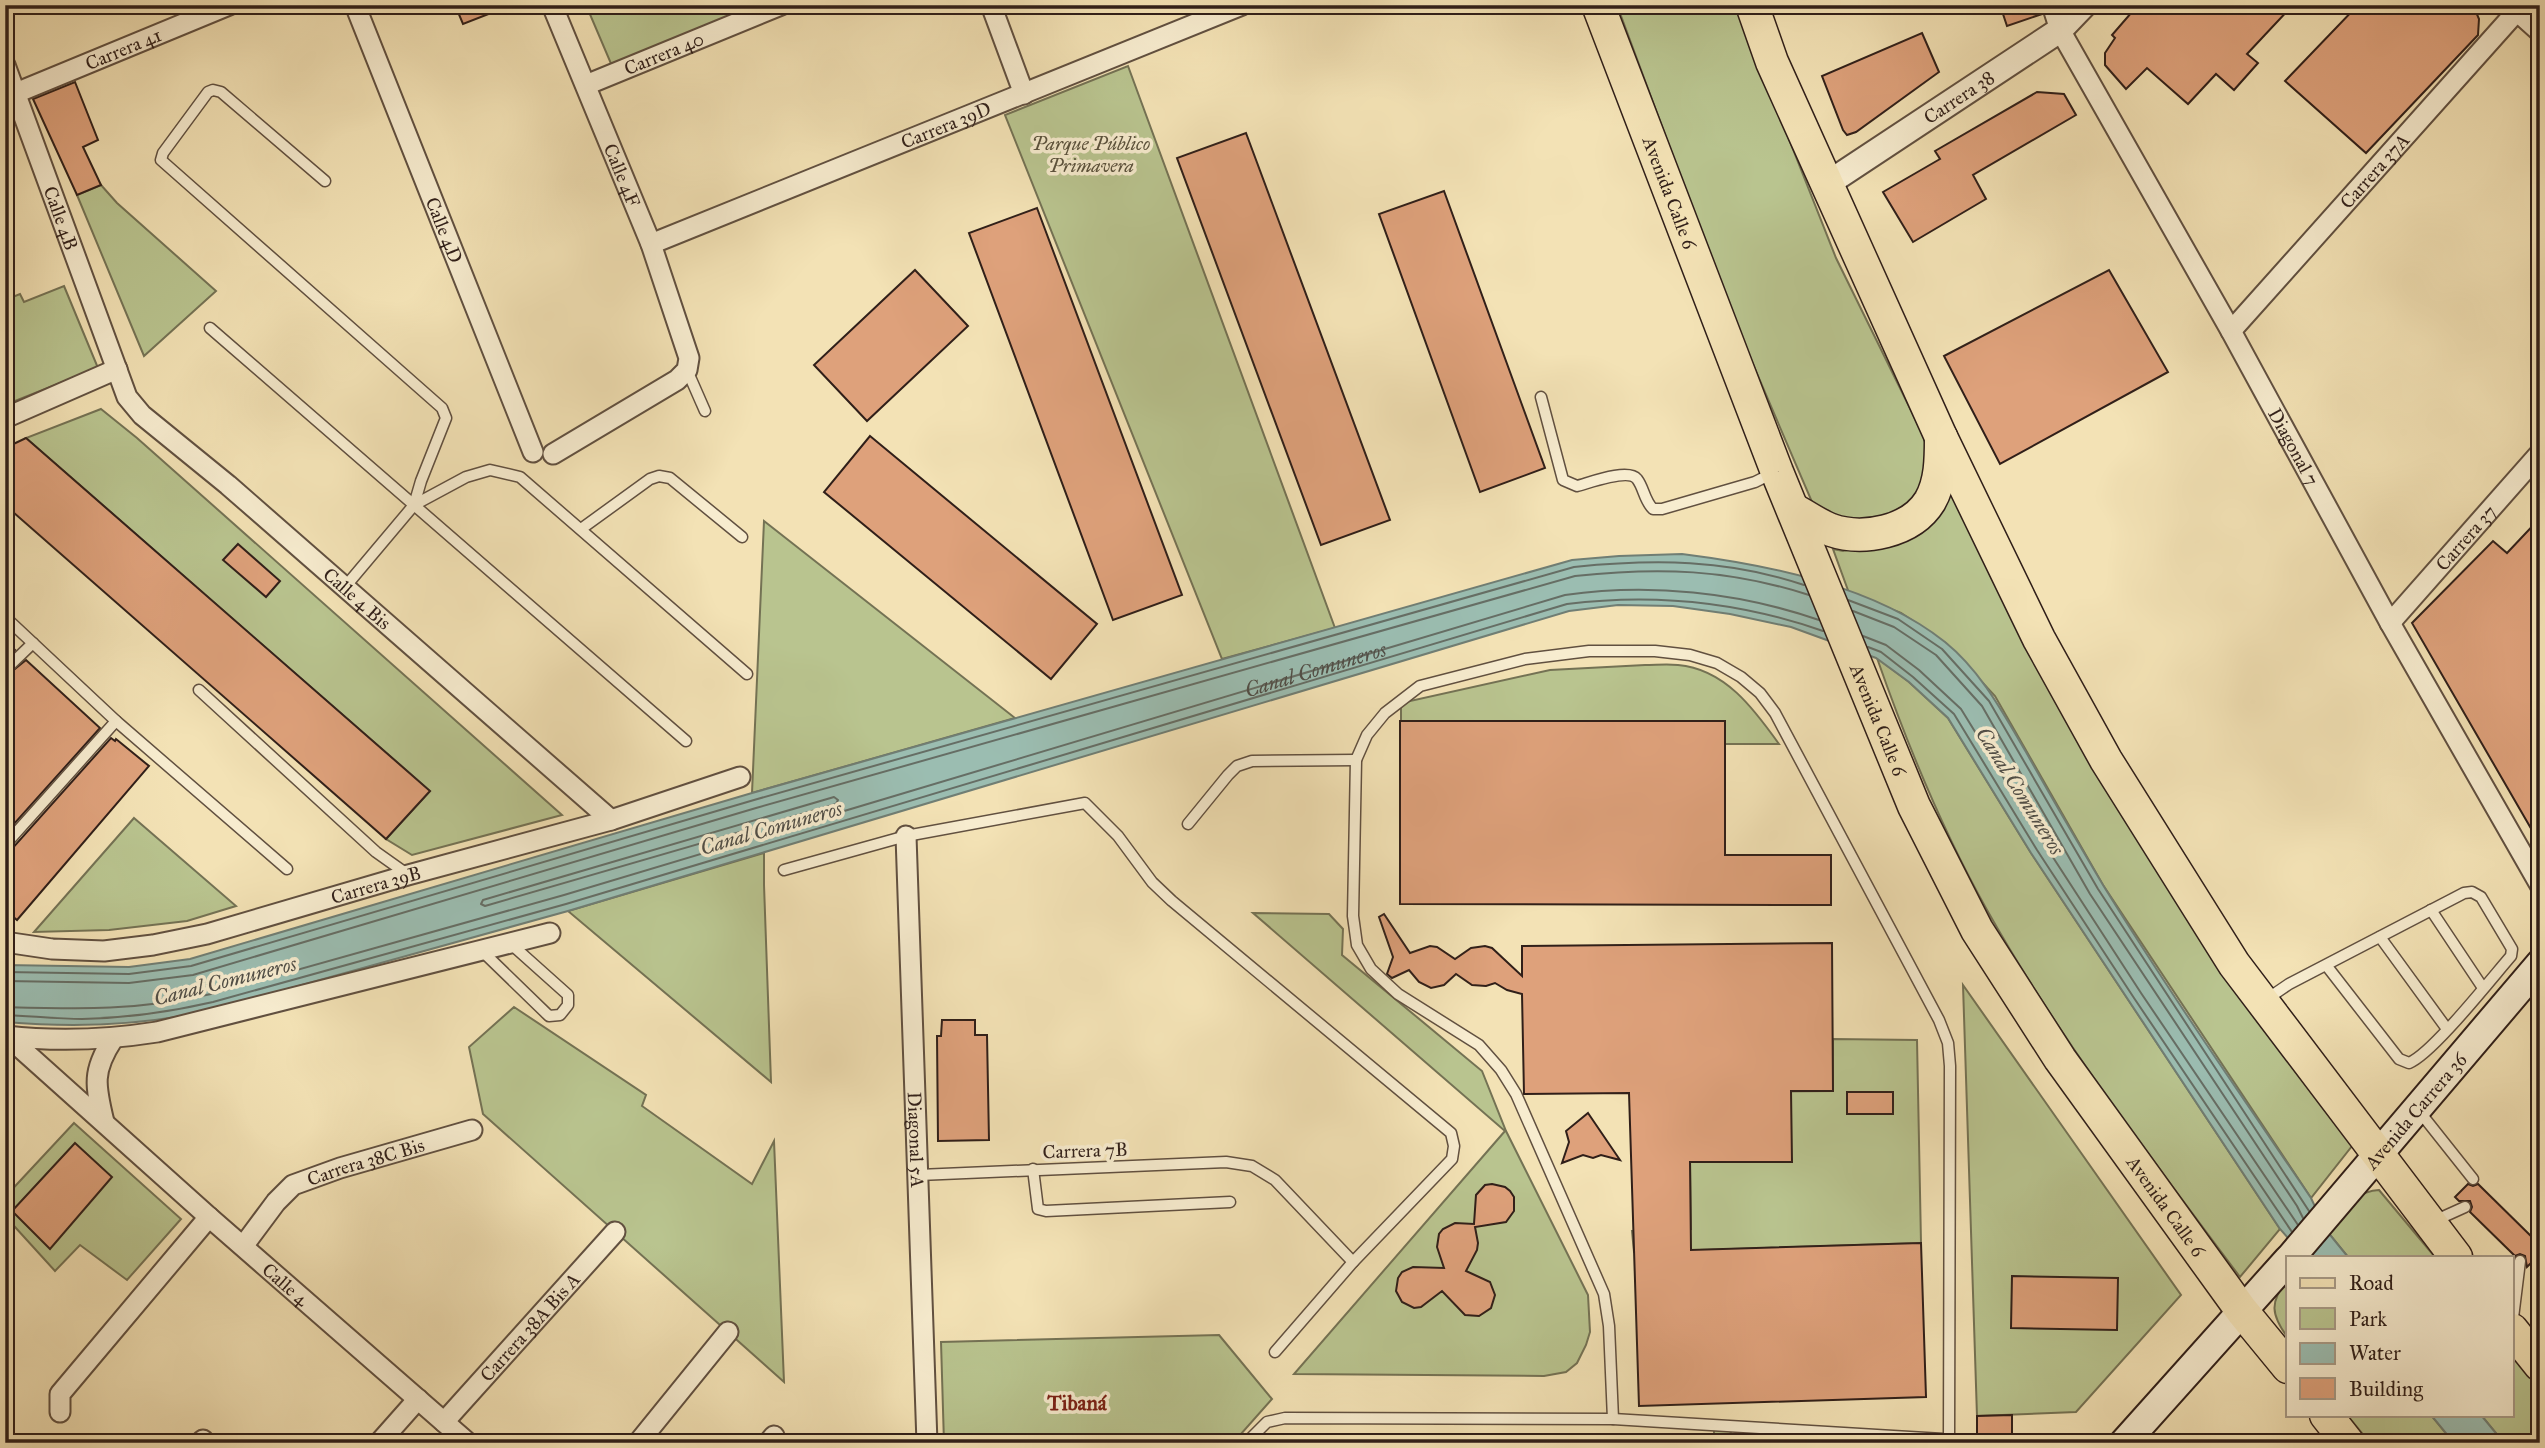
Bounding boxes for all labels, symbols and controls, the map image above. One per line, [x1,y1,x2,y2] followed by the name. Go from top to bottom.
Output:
[82,23,165,75] street label: Carrera 41
[621,27,707,80] street label: Carrera 40
[1919,66,1999,129] street label: Carrera 38
[898,97,994,154] street label: Carrera 39D
[2335,129,2414,213] street label: Carrera 37A
[1032,132,1150,177] park label: Parque Público Primavera
[1637,132,1702,254] street label: Avenida Calle 6
[599,140,645,211] street label: Calle 4F
[39,183,83,253] street label: Calle 4B
[421,194,467,266] street label: Calle 4D
[2263,404,2324,489] street label: Diagonal 7
[2431,500,2501,575] street label: Carrera 37
[318,563,396,634] street label: Calle 4 Bis
[1241,636,1390,703] water label: Canal Comuneros
[1845,660,1912,781] street label: Avenida Calle 6
[1970,722,2070,861] water label: Canal Comuneros
[697,795,846,861] water label: Canal Comuneros
[328,861,424,909] street label: Carrera 39B
[151,950,300,1011] water label: Canal Comuneros
[2359,1047,2472,1175] street label: Avenida Carrera 36
[903,1091,929,1188] street label: Diagonal 5A
[304,1133,427,1191] street label: Carrera 38C Bis
[1042,1138,1128,1163] street label: Carrera 7B
[2121,1151,2211,1262] street label: Avenida Calle 6
[2286,1256,2514,1416] legend
[258,1258,313,1311] street label: Calle 4
[475,1268,585,1386] street label: Carrera 38A Bis A
[2349,1270,2394,1296] text: Road
[2349,1306,2387,1332] text: Park
[2349,1340,2401,1366] text: Water
[2349,1376,2423,1402] text: Building
[1046,1390,1108,1416] district label: Tibaná

